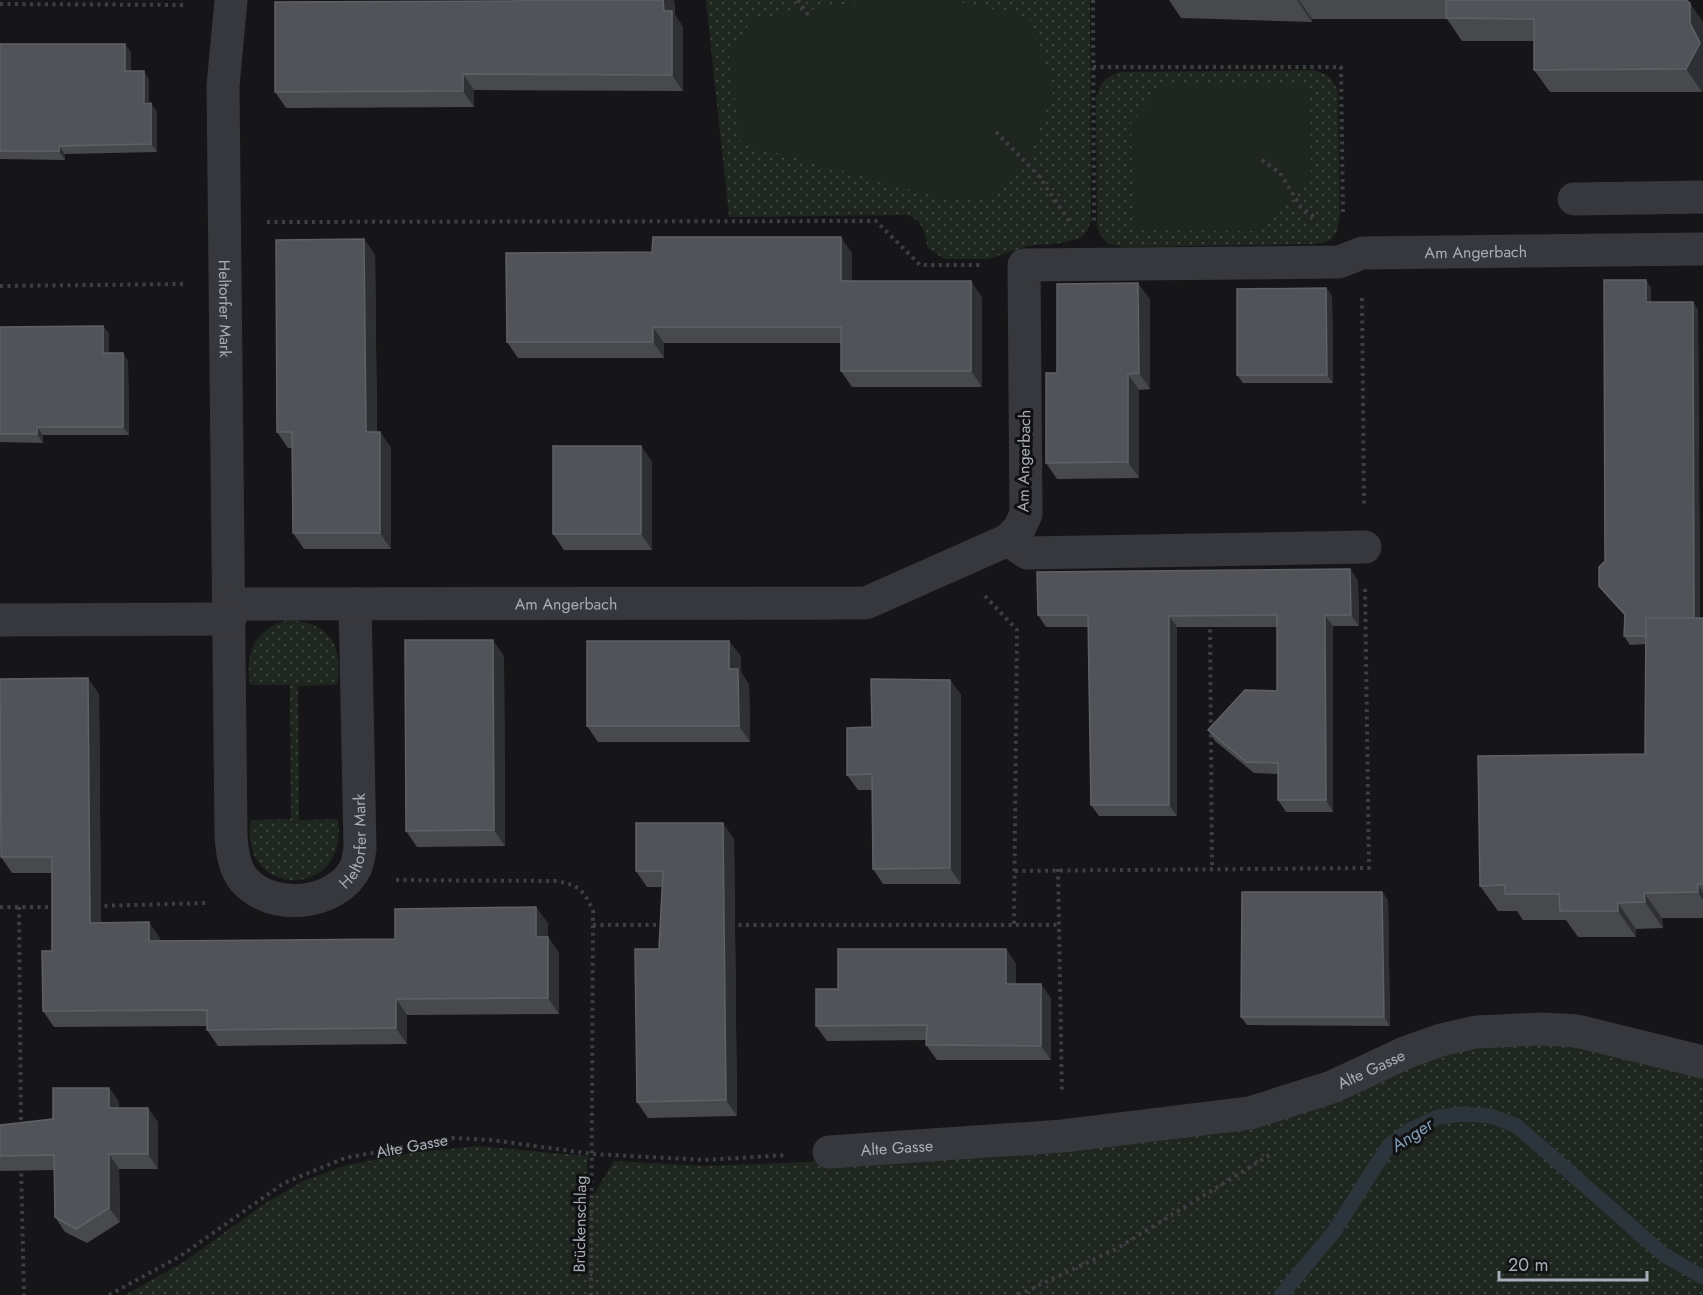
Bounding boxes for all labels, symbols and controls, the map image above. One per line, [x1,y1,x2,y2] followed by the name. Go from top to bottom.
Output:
[1424,240,1527,264] street label: Am Angerbach
[213,260,237,359] street label: Heltorfer Mark
[1012,410,1036,512] street label: Am Angerbach
[515,592,617,615] street label: Am Angerbach
[333,792,372,894] street label: Heltorfer Mark
[1333,1043,1409,1095] street label: Alte Gasse
[1385,1111,1439,1159] water label: Anger
[374,1128,450,1164] street label: Alte Gasse
[860,1133,934,1161] street label: Alte Gasse
[568,1175,592,1273] street label: Brückenschlag
[1499,1244,1648,1282] scale bar
[1508,1252,1548,1278] text: 20 m

